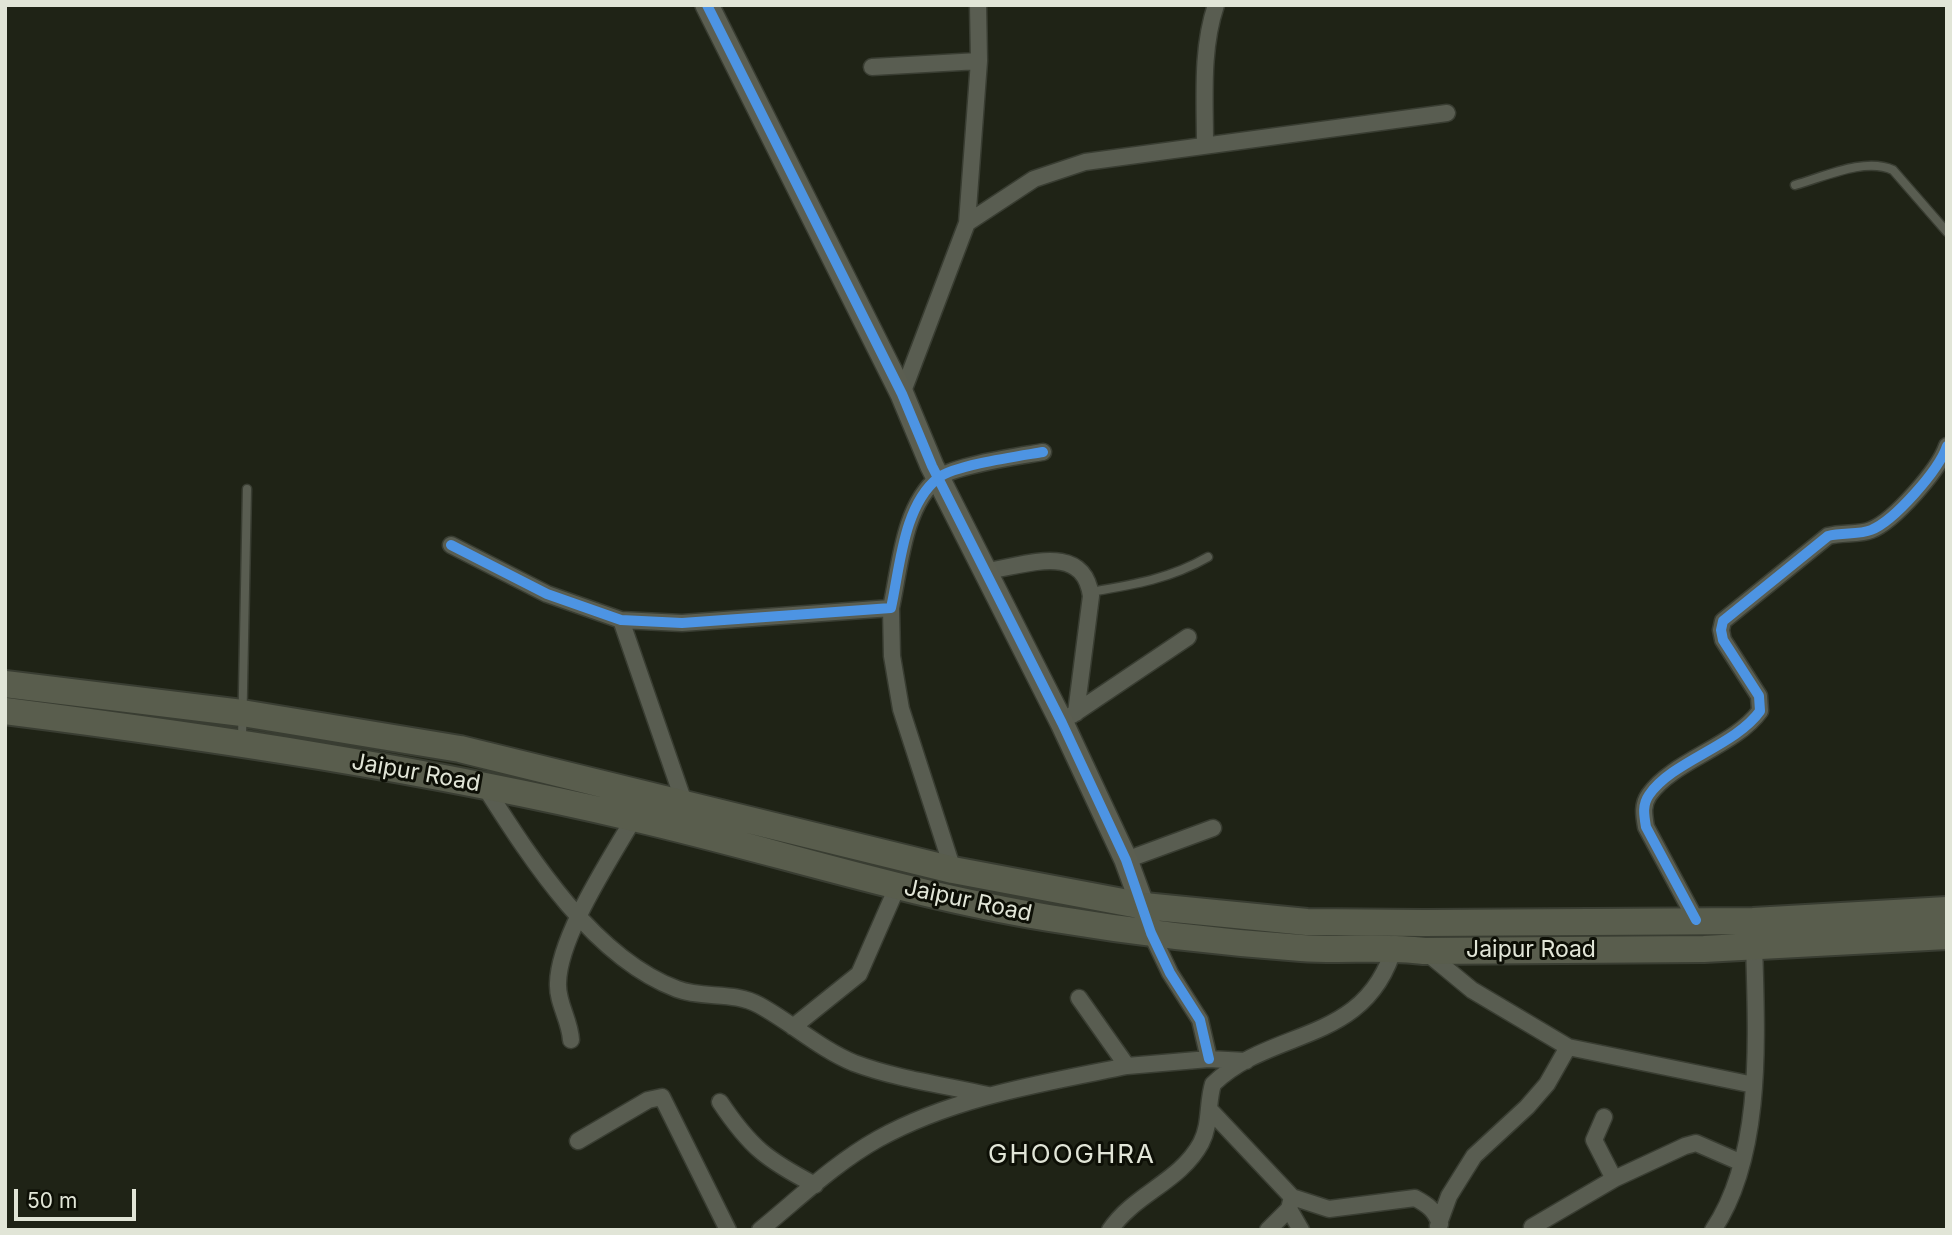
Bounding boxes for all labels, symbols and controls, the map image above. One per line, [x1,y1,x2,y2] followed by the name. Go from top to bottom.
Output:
[350,748,482,798] street label: Jaipur Road
[902,874,1034,928] street label: Jaipur Road
[1466,936,1596,964] street label: Jaipur Road
[989,1139,1155,1171] district label: GHOOGHRA
[18,1176,140,1220] scale bar
[27,1188,77,1213] text: 50 m

